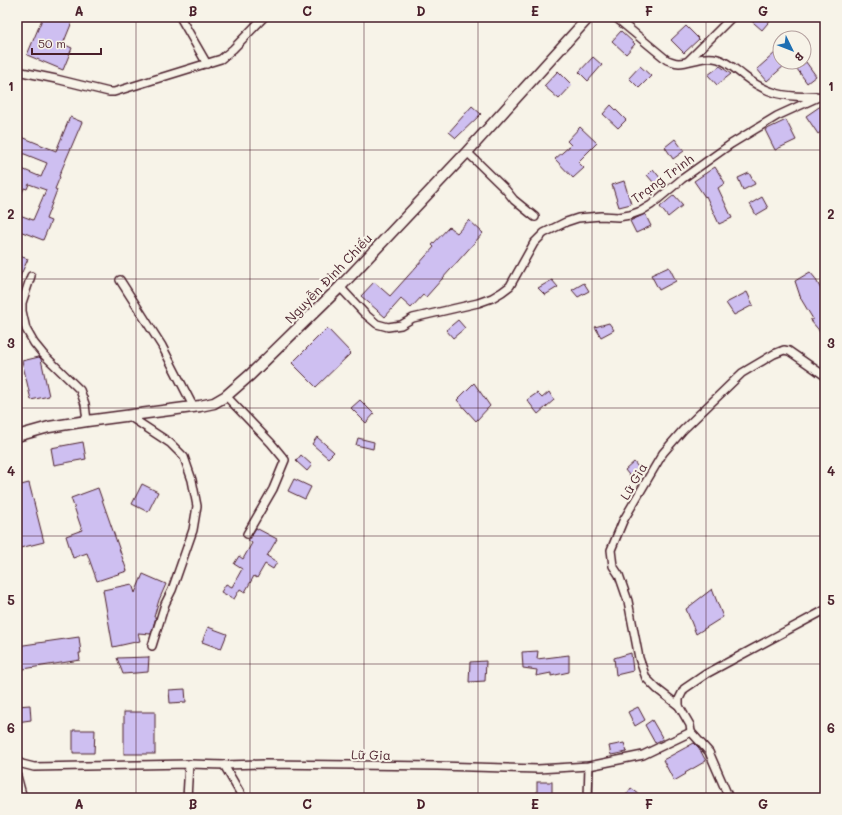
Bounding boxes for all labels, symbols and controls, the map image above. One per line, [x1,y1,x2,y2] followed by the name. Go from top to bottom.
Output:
[74,2,84,19] text: A
[189,2,198,19] text: B
[302,2,312,19] text: C
[416,2,426,19] text: D
[531,2,539,19] text: E
[645,2,653,19] text: F
[758,2,768,19] text: G
[32,30,101,56] scale bar
[772,30,812,70] north arrow
[38,35,66,51] text: 50 m
[792,49,808,65] text: B
[8,77,14,94] text: 1
[828,77,834,94] text: 1
[627,150,697,206] street label: Trạng Trình
[7,205,15,222] text: 2
[827,205,835,222] text: 2
[281,230,375,326] street label: Nguyễn Đình Chiểu
[7,334,15,351] text: 3
[827,334,835,351] text: 3
[616,460,650,502] street label: Lữ Gia
[7,462,15,479] text: 4
[827,462,835,479] text: 4
[7,591,15,608] text: 5
[827,591,835,608] text: 5
[7,719,15,736] text: 6
[827,719,835,736] text: 6
[351,745,391,763] street label: Lữ Gia
[74,795,84,812] text: A
[189,795,198,812] text: B
[302,795,312,812] text: C
[416,795,426,812] text: D
[531,795,539,812] text: E
[645,795,653,812] text: F
[758,795,768,812] text: G

